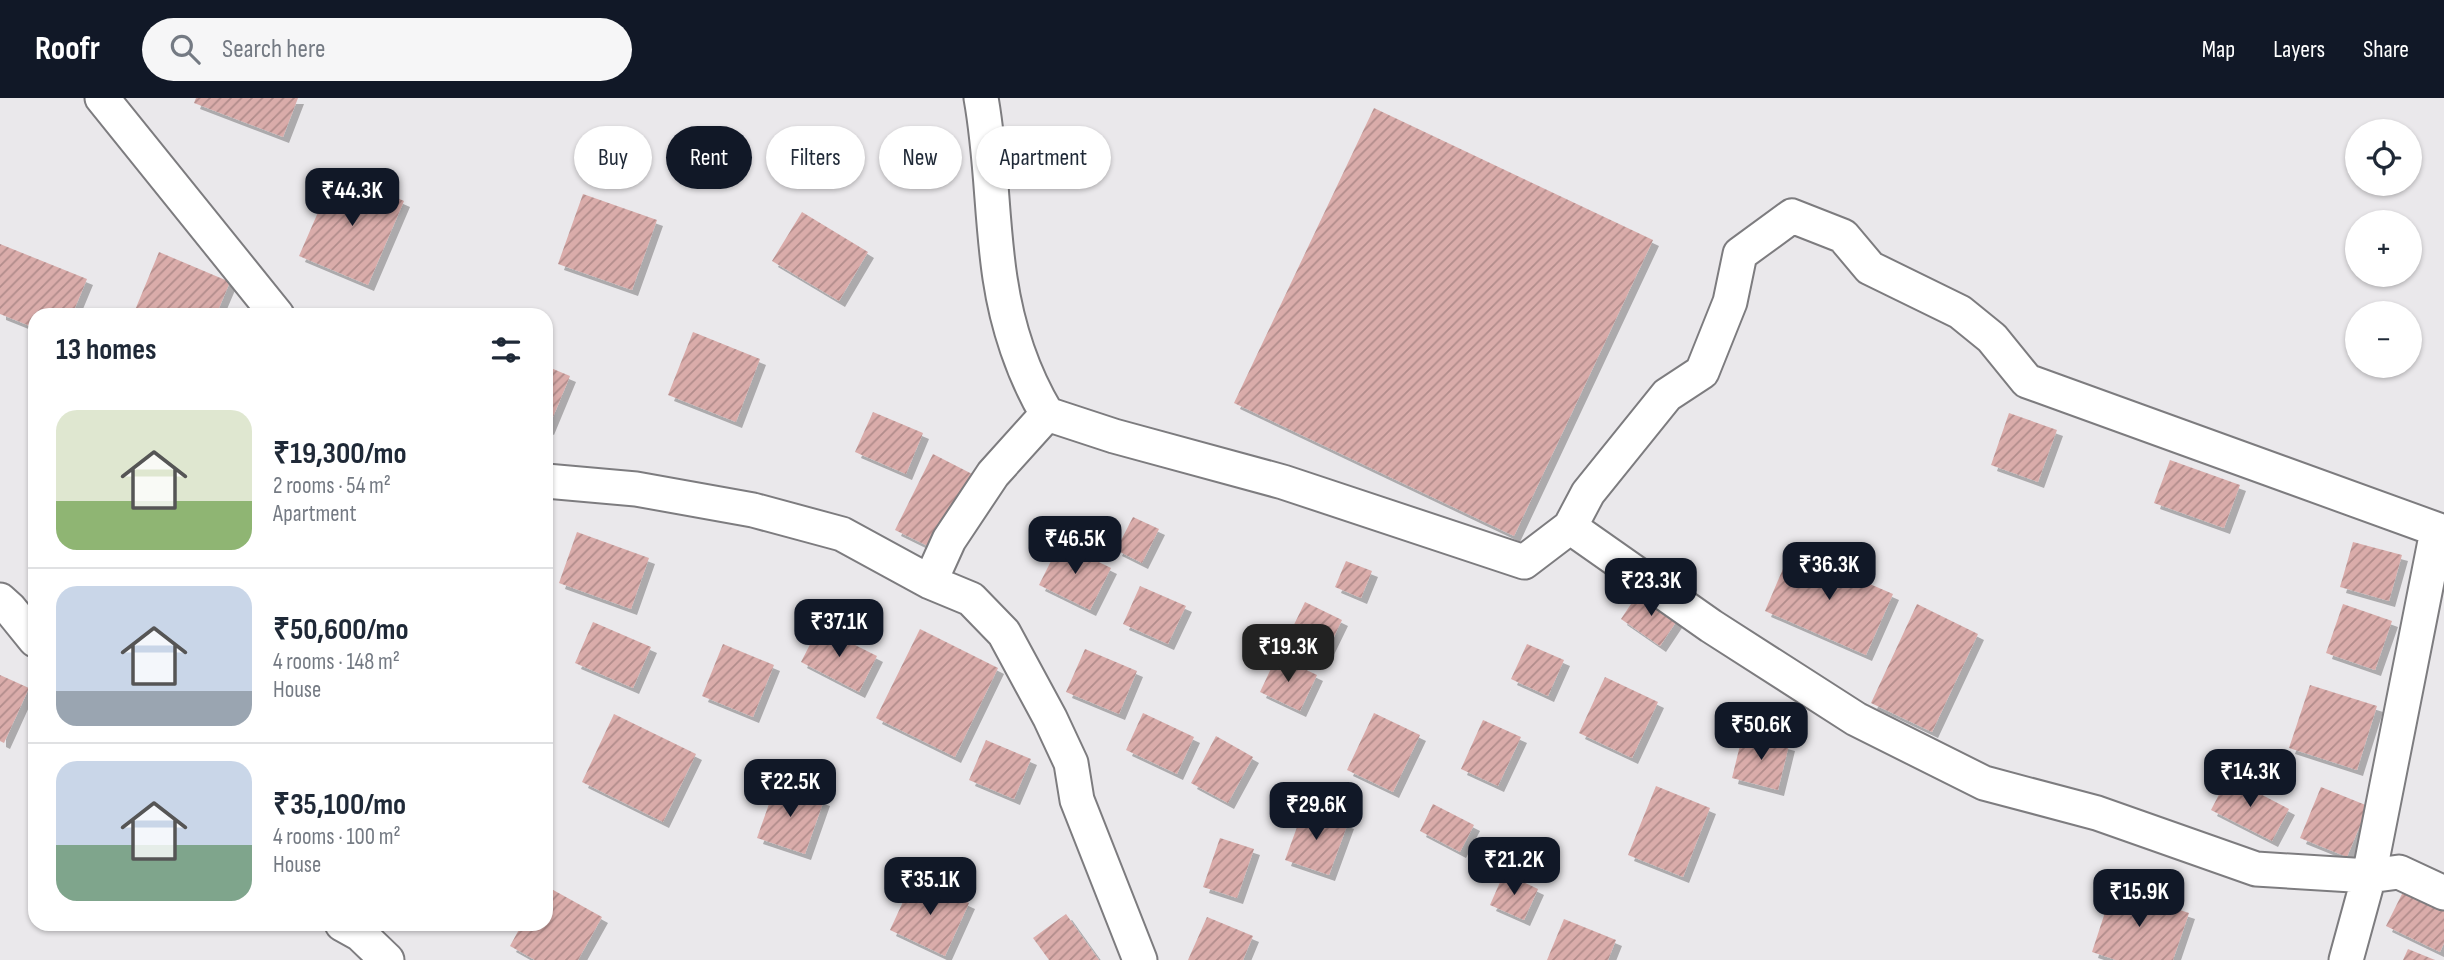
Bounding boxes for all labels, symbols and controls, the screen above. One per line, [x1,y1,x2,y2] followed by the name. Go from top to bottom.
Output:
[142,18,632,81] search box
[35,29,100,69] text: Roofr
[166,30,204,68] icon: search
[222,34,325,65] text: Search here
[2202,35,2235,64] text: Map
[2273,35,2325,64] text: Layers
[2363,35,2409,64] text: Share
[2345,119,2422,378] map controls
[2345,119,2422,196] button: locate
[574,126,652,189] chip: Buy
[666,126,752,189] chip: Rent
[766,126,865,189] chip: Filters
[879,126,962,189] chip: New
[976,126,1111,189] chip: Apartment
[295,169,409,228] pin: ₹44.3K
[321,177,383,205] text: ₹44.3K
[2345,210,2422,287] button: +
[2345,301,2422,378] button: −
[487,331,525,369] icon: filters
[56,332,157,368] text: 13 homes
[273,436,407,472] text: ₹19,300/mo
[112,438,196,522] icon: home
[273,472,391,500] text: 2 rooms · 54 m²
[273,500,357,528] text: Apartment
[1018,517,1132,576] pin: ₹46.5K
[1045,525,1106,553] text: ₹46.5K
[1772,542,1886,602] pin: ₹36.3K
[1799,551,1859,579] text: ₹36.3K
[1594,559,1708,618] pin: ₹23.3K
[1621,567,1681,595] text: ₹23.3K
[782,600,896,659] pin: ₹37.1K
[810,608,868,636] text: ₹37.1K
[273,612,409,648] text: ₹50,600/mo
[112,614,196,698] icon: home
[1231,624,1345,684] pin: ₹19.3K
[1258,633,1318,661] text: ₹19.3K
[273,648,400,676] text: 4 rooms · 148 m²
[273,676,321,704] text: House
[1704,702,1818,762] pin: ₹50.6K
[1731,711,1791,739] text: ₹50.6K
[2193,750,2307,809] pin: ₹14.3K
[2220,758,2280,786] text: ₹14.3K
[733,760,847,819] pin: ₹22.5K
[760,768,820,796] text: ₹22.5K
[1259,782,1373,842] pin: ₹29.6K
[273,787,406,823] text: ₹35,100/mo
[112,789,196,873] icon: home
[1286,791,1346,819] text: ₹29.6K
[273,823,401,851] text: 4 rooms · 100 m²
[1457,838,1571,897] pin: ₹21.2K
[1484,846,1544,874] text: ₹21.2K
[273,851,321,879] text: House
[873,858,987,917] pin: ₹35.1K
[900,866,960,894] text: ₹35.1K
[2082,870,2196,929] pin: ₹15.9K
[2109,878,2169,906] text: ₹15.9K

